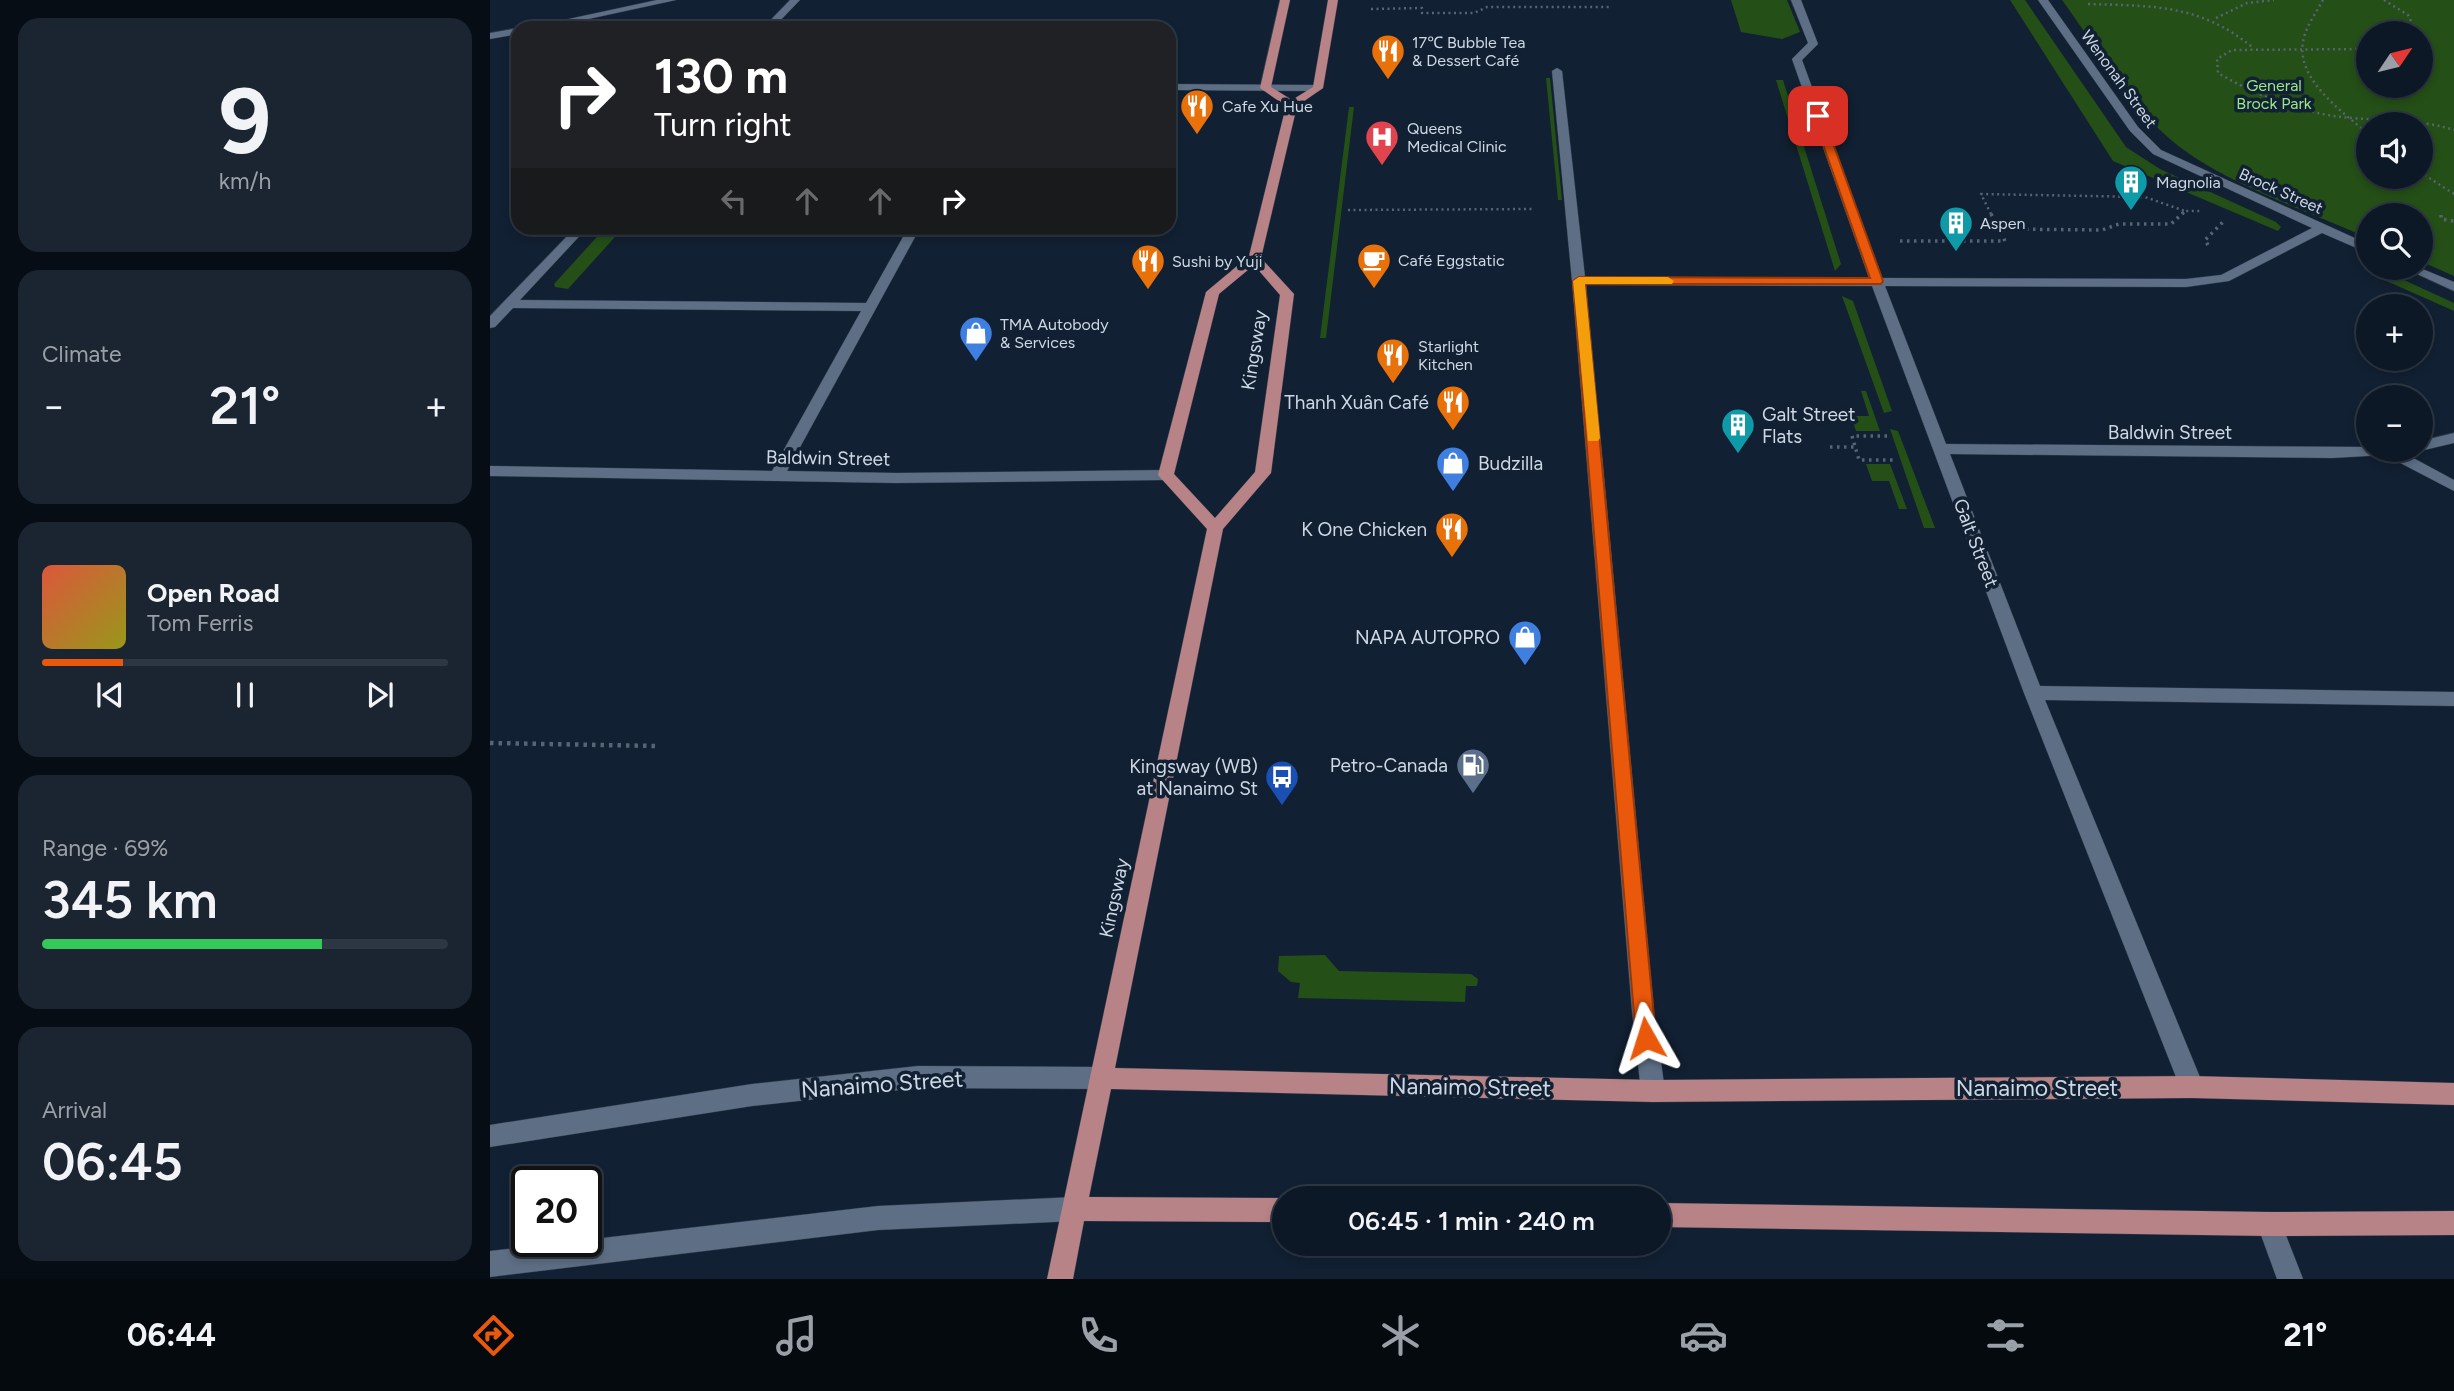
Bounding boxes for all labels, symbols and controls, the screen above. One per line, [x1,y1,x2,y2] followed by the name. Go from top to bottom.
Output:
[2356,21,2432,98] north arrow
[2356,21,2433,462] map controls
[2077,26,2161,132] street label: Wenonah Street
[1369,32,1407,81] restaurant icon: 17℃ Bubble Tea & Dessert Café
[1412,33,1525,70] place label: 17℃ Bubble Tea & Dessert Café
[654,46,788,105] text: 130 m
[539,49,630,140] icon: right
[219,67,271,176] text: 9
[2236,76,2312,113] park label: General Brock Park
[1788,86,1848,146] pin
[1178,87,1216,136] restaurant icon: Cafe Xu Hue
[1222,97,1313,116] place label: Cafe Xu Hue
[1799,97,1837,135] icon: arrive
[654,106,792,144] text: Turn right
[2356,112,2433,189] button: sound
[1363,118,1401,167] hospital icon: Queens Medical Clinic
[1407,119,1507,156] place label: Queens Medical Clinic
[2112,163,2150,212] building icon: Magnolia
[2236,164,2326,218] street label: Brock Street
[219,167,271,195] text: km/h
[2156,173,2221,192] place label: Magnolia
[715,182,753,220] icon: left
[788,182,826,220] icon: ahead
[861,182,899,220] icon: ahead
[934,182,972,220] icon: right
[2356,203,2433,280] button: search
[1937,204,1975,253] building icon: Aspen
[1980,214,2025,233] place label: Aspen
[1355,241,1393,290] cafe icon: Café Eggstatic
[1129,242,1167,291] restaurant icon: Sushi by Yuji
[1398,251,1505,270] place label: Café Eggstatic
[1172,252,1263,271] place label: Sushi by Yuji
[2356,294,2433,371] button: +
[1236,308,1272,392] street label: Kingsway
[957,314,995,363] shop icon: TMA Autobody & Services
[1000,315,1109,352] place label: TMA Autobody & Services
[1374,336,1412,385] restaurant icon: Starlight Kitchen
[1418,337,1479,374] place label: Starlight Kitchen
[42,340,121,368] text: Climate
[210,375,280,437] text: 21°
[42,383,66,429] text: −
[424,383,448,429] text: +
[1434,383,1472,432] restaurant icon: Thanh Xuân Café
[2356,385,2433,462] button: −
[1284,391,1429,414] place label: Thanh Xuân Café
[1762,403,1855,448] place label: Galt Street Flats
[1719,406,1757,455] building icon: Galt Street Flats
[2108,421,2232,444] street label: Baldwin Street
[1434,444,1472,493] shop icon: Budzilla
[766,445,890,471] street label: Baldwin Street
[1478,452,1543,475] place label: Budzilla
[1949,495,2003,591] street label: Galt Street
[1433,510,1471,559] restaurant icon: K One Chicken
[1301,518,1427,541] place label: K One Chicken
[147,577,280,609] text: Open Road
[147,609,253,637] text: Tom Ferris
[1506,618,1544,667] shop icon: NAPA AUTOPRO
[1355,626,1500,649] place label: NAPA AUTOPRO
[91,676,129,714] icon: previous
[226,676,264,714] icon: pause
[361,676,399,714] icon: next
[1454,746,1492,795] fuel station icon: Petro-Canada
[1330,754,1448,777] place label: Petro-Canada
[1129,755,1258,800] place label: Kingsway (WB) at Nanaimo St
[1263,758,1301,807] bus stop icon: Kingsway (WB) at Nanaimo St
[42,834,168,862] text: Range · 69%
[1094,856,1134,940] street label: Kingsway
[42,869,218,931] text: 345 km
[1609,1001,1683,1075] position arrow
[800,1064,964,1104] street label: Nanaimo Street
[1389,1072,1551,1102] street label: Nanaimo Street
[1956,1074,2118,1102] street label: Nanaimo Street
[42,1096,107,1124] text: Arrival
[42,1131,183,1193] text: 06:45
[511,1166,602,1257] speed limit sign: 20
[1348,1205,1595,1237] text: 06:45 · 1 min · 240 m
[469,1311,518,1360] icon: directions
[772,1311,821,1360] icon: music
[1074,1311,1123,1360] icon: phone
[1376,1311,1425,1360] icon: climate
[1679,1311,1728,1360] icon: car
[1981,1311,2030,1360] icon: filters
[127,1316,216,1354] text: 06:44
[2283,1316,2327,1354] text: 21°

